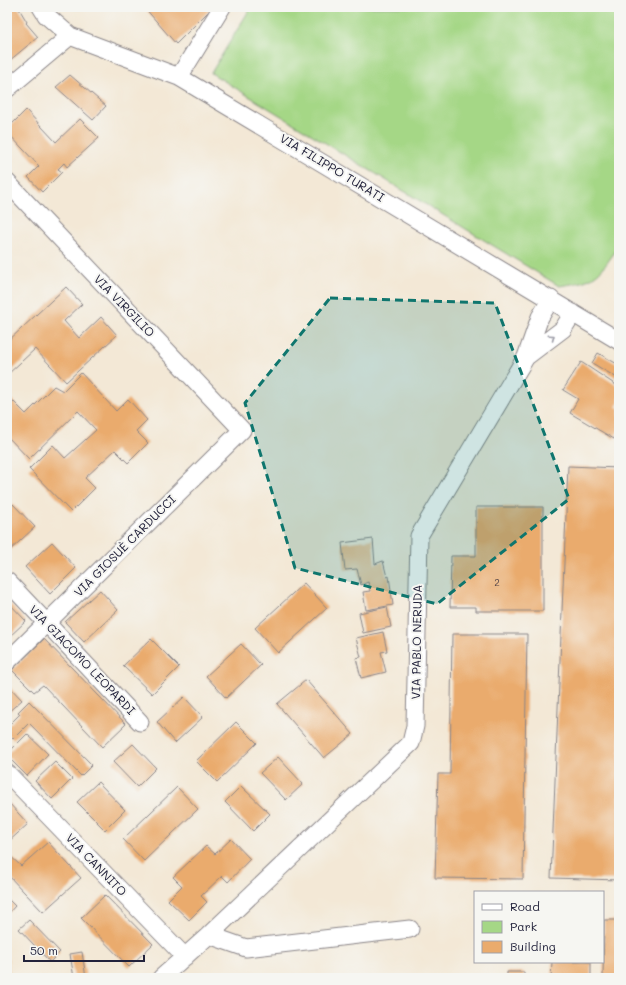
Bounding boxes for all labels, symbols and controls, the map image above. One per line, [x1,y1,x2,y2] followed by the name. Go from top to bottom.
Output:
[277,130,388,205] street label: VIA FILIPPO TURATI
[91,271,159,340] street label: VIA VIRGILIO
[548,335,555,342] one-way arrow
[70,491,179,600] street label: VIA GIOSUÈ CARDUCCI
[494,575,500,589] house number: 2
[407,584,425,700] street label: VIA PABLO NERUDA
[26,601,139,718] street label: VIA GIACOMO LEOPARDI
[63,830,131,899] street label: VIA CANNITO
[474,891,604,963] legend
[510,898,540,914] text: Road
[510,918,537,934] text: Park
[24,937,144,963] scale bar
[510,938,556,954] text: Building
[30,942,58,958] text: 50 m

